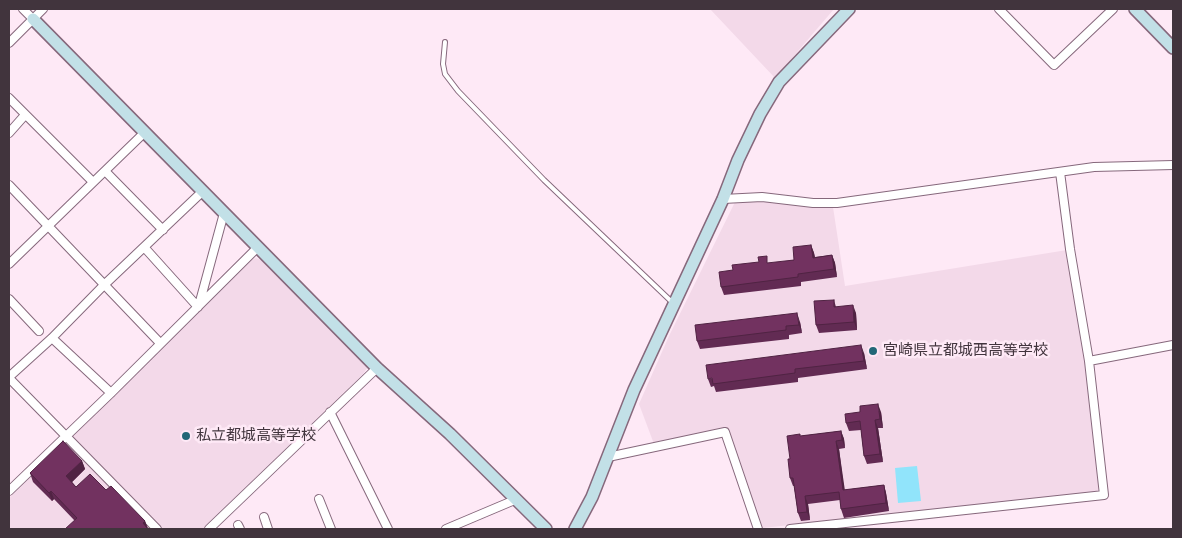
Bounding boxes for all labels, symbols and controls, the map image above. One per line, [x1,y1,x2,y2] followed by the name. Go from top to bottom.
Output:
[883,342,1048,360] place label: 宮崎県立都城西高等学校
[867,345,879,357] marker: 宮崎県立都城西高等学校
[196,427,316,445] place label: 私立都城高等学校
[180,430,192,442] marker: 私立都城高等学校

